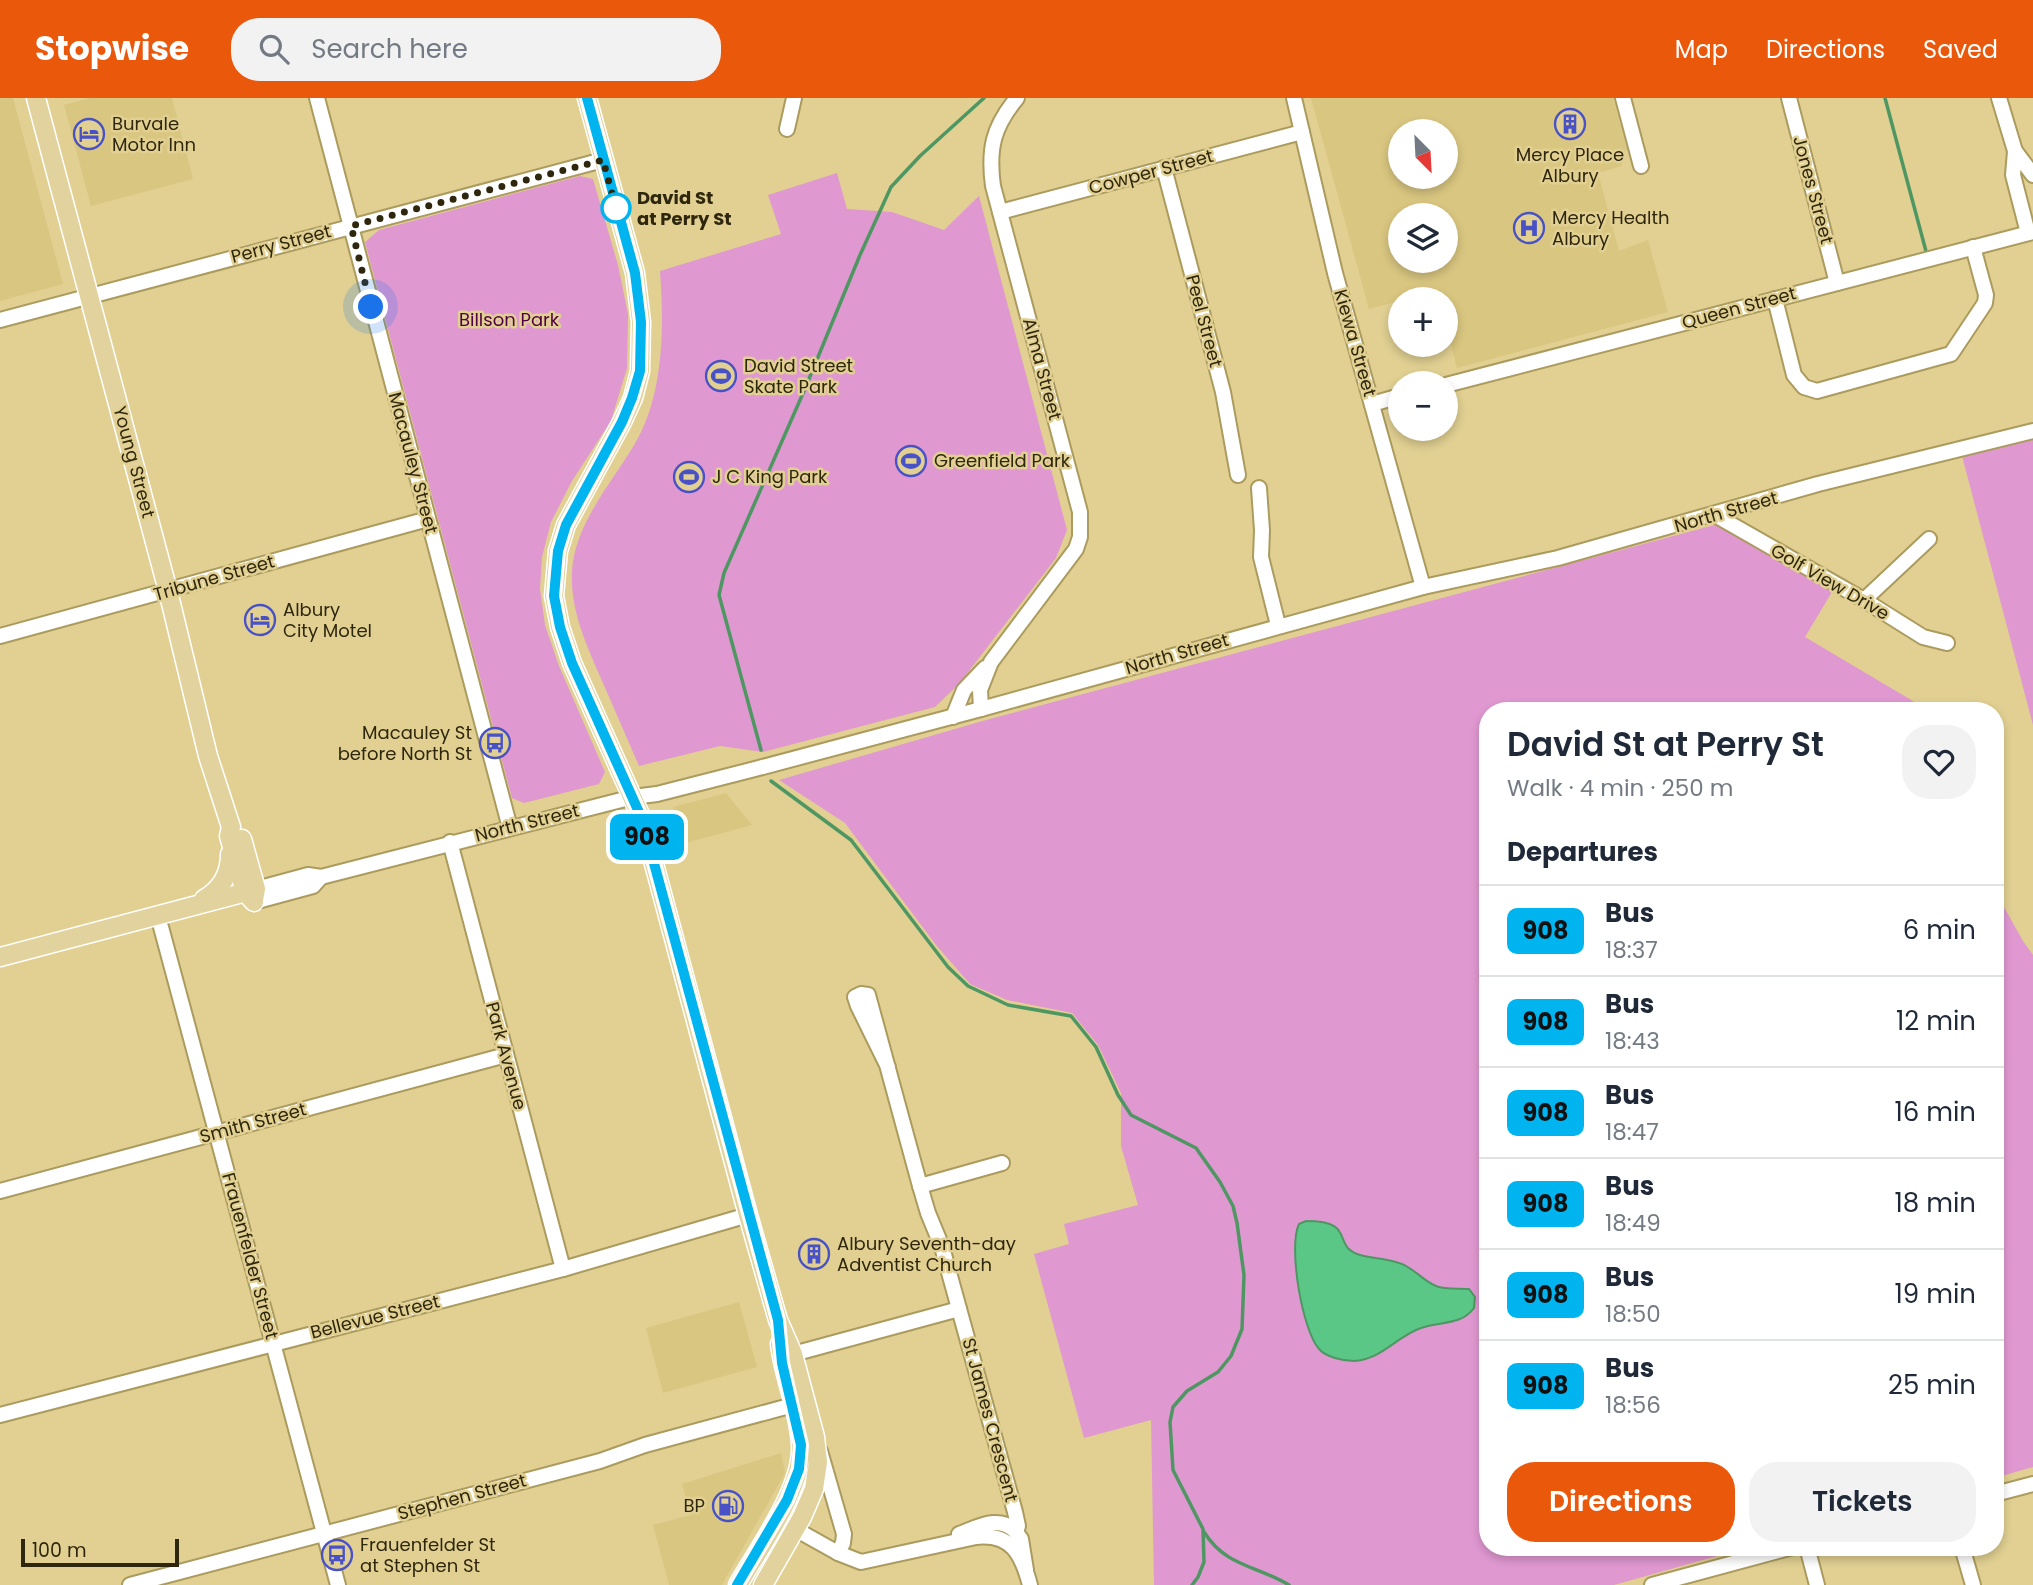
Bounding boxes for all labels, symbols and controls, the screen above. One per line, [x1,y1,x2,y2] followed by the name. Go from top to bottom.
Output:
[231,18,721,81] search box
[35,25,189,72] text: Stopwise
[255,30,293,68] icon: search
[311,31,468,67] text: Search here
[1675,33,1728,66] text: Map
[1766,33,1885,66] text: Directions
[1923,33,1998,66] text: Saved
[1553,107,1587,141] building icon: Mercy Place Albury
[112,111,196,157] place label: Burvale Motor Inn
[72,117,106,151] hotel icon: Burvale Motor Inn
[1388,119,1458,189] north arrow
[1388,119,1458,441] map controls
[1787,133,1840,247] street label: Jones Street
[1516,142,1624,188] place label: Mercy Place Albury
[1086,143,1216,200] street label: Cowper Street
[637,185,732,231] place label: David St at Perry St
[601,193,631,223] marker: David St at Perry St
[1388,203,1458,273] button: layers
[1552,205,1670,251] place label: Mercy Health Albury
[1512,211,1546,245] hospital icon: Mercy Health Albury
[228,218,334,269] street label: Perry Street
[1180,272,1229,370] street label: Peel Street
[1679,280,1799,335] street label: Queen Street
[1328,286,1383,400] street label: Kiewa Street
[1388,287,1458,357] button: +
[353,289,388,324] your location
[459,307,560,332] park label: Billson Park
[1017,315,1068,423] street label: Alma Street
[744,353,853,399] place label: David Street Skate Park
[704,359,738,393] sports icon: David Street Skate Park
[1388,371,1458,441] button: −
[383,389,444,536] street label: Macauley Street
[108,403,161,521] street label: Young Street
[894,444,928,478] sports icon: Greenfield Park
[934,448,1071,473] place label: Greenfield Park
[672,460,706,494] sports icon: J C King Park
[712,464,828,489] place label: J C King Park
[1671,485,1780,538] street label: North Street
[1766,537,1894,626] street label: Golf View Drive
[150,548,277,607] street label: Tribune Street
[283,597,372,643] place label: Albury City Motel
[243,603,277,637] hotel icon: Albury City Motel
[1122,627,1231,680] street label: North Street
[338,720,472,766] place label: Macauley St before North St
[1507,721,1824,768] text: David St at Perry St
[1902,725,1976,799] button: heart
[478,726,512,760] bus stop icon: Macauley St before North St
[1507,772,1733,804] text: Walk · 4 min · 250 m
[472,798,582,848] street label: North Street
[607,814,687,860] line badge: 908
[624,820,670,853] text: 908
[1507,834,1658,870] text: Departures
[1605,895,1654,931] text: Bus
[1903,912,1976,948] text: 6 min
[1523,914,1568,947] text: 908
[1605,934,1658,966] text: 18:37
[1605,986,1654,1022] text: Bus
[480,999,533,1113] street label: Park Avenue
[1896,1003,1976,1039] text: 12 min
[1523,1005,1568,1038] text: 908
[1605,1025,1660,1057] text: 18:43
[1605,1077,1654,1113] text: Bus
[1894,1094,1976,1130] text: 16 min
[197,1096,309,1149] street label: Smith Street
[1523,1096,1568,1129] text: 908
[1605,1116,1659,1148] text: 18:47
[1605,1168,1654,1204] text: Bus
[216,1170,285,1342] street label: Frauenfelder Street
[1895,1185,1976,1221] text: 18 min
[1523,1187,1568,1220] text: 908
[1605,1207,1661,1239] text: 18:49
[837,1231,1016,1277] place label: Albury Seventh-day Adventist Church
[797,1237,831,1271] building icon: Albury Seventh-day Adventist Church
[1605,1259,1654,1295] text: Bus
[1895,1276,1976,1312] text: 19 min
[1523,1278,1568,1311] text: 908
[308,1288,442,1345] street label: Bellevue Street
[1605,1298,1661,1330] text: 18:50
[957,1335,1024,1505] street label: St James Crescent
[1605,1350,1654,1386] text: Bus
[1888,1367,1976,1403] text: 25 min
[1523,1369,1568,1402] text: 908
[1605,1389,1661,1421] text: 18:56
[1507,1462,1735,1542] button: Directions
[1749,1462,1976,1542] button: Tickets
[395,1467,529,1526] street label: Stephen Street
[711,1489,745,1523] fuel station icon: BP
[684,1493,705,1518] place label: BP
[360,1532,496,1578] place label: Frauenfelder St at Stephen St
[21,1536,178,1568] scale bar
[32,1537,87,1564] text: 100 m
[320,1538,354,1572] bus stop icon: Frauenfelder St at Stephen St

